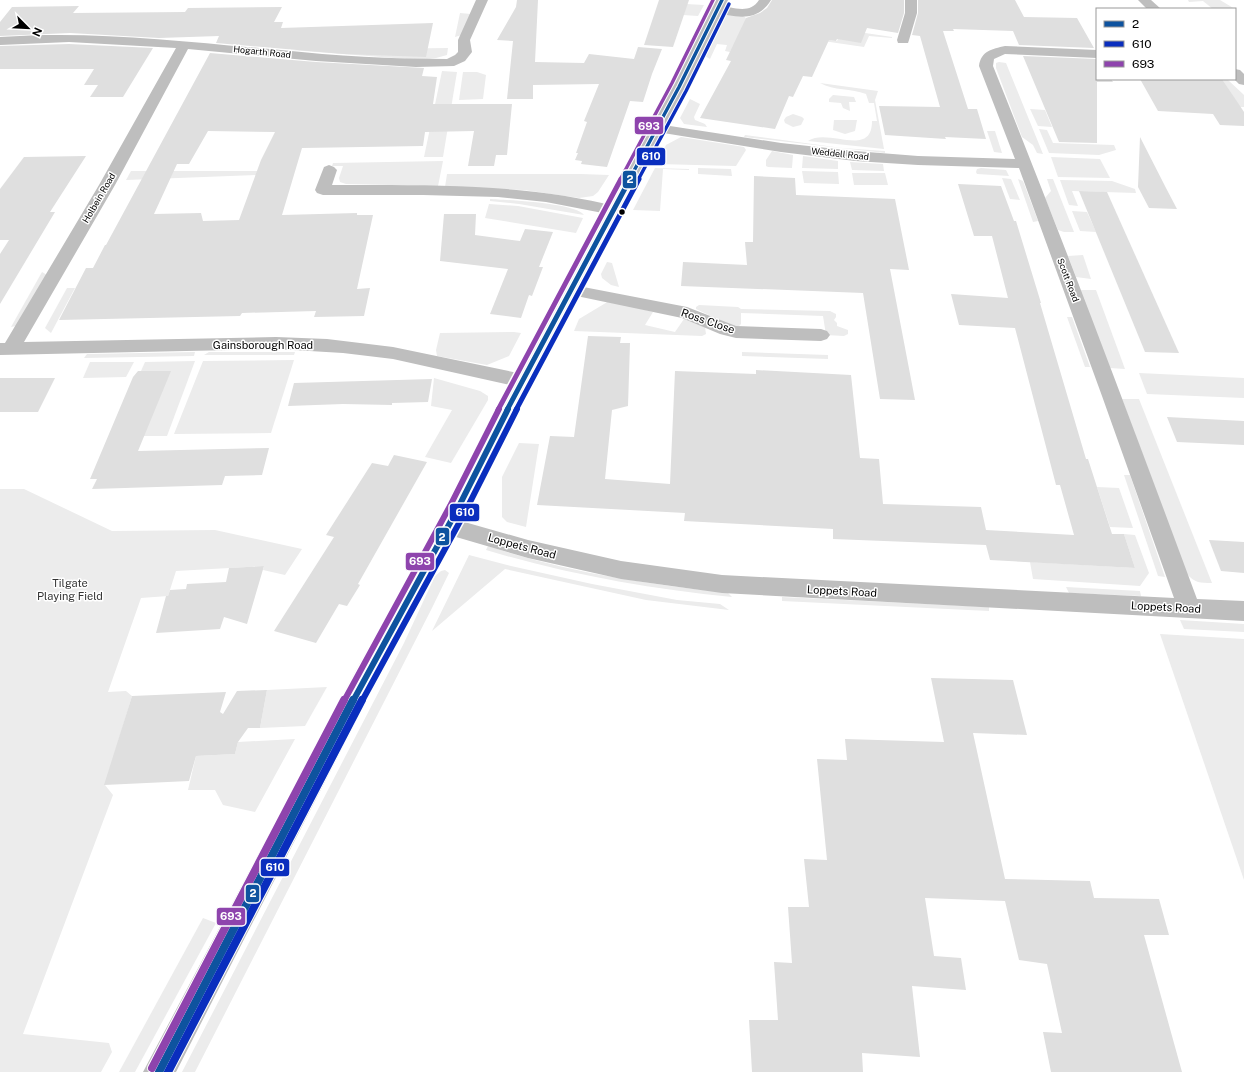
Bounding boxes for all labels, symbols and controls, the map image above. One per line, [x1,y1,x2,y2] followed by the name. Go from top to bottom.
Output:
[8,8,48,48] north arrow
[1096,8,1236,80] legend
[1132,17,1139,31] text: 2
[30,26,44,38] text: N
[1132,37,1152,51] text: 610
[233,43,291,60] street label: Hogarth Road
[1132,57,1154,71] text: 693
[634,116,664,135] line badge: 693
[638,120,660,132] text: 693
[811,145,869,162] street label: Weddell Road
[636,147,666,166] line badge: 610
[641,150,661,162] text: 610
[622,170,637,189] line badge: 2
[80,171,117,225] street label: Holbein Road
[627,173,634,185] text: 2
[617,207,627,217] unlabelled marker
[1055,256,1082,303] street label: Scott Road
[680,306,736,336] street label: Ross Close
[213,339,313,351] street label: Gainsborough Road
[449,503,480,522] line badge: 610
[455,506,475,518] text: 610
[435,527,450,546] line badge: 2
[439,531,446,543] text: 2
[487,531,557,561] street label: Loppets Road
[405,552,435,571] line badge: 693
[409,555,431,567] text: 693
[37,577,103,602] park label: Tilgate Playing Field
[807,583,877,599] street label: Loppets Road
[1131,599,1201,615] street label: Loppets Road
[260,858,290,877] line badge: 610
[265,861,285,873] text: 610
[245,884,260,903] line badge: 2
[250,887,257,899] text: 2
[216,907,246,926] line badge: 693
[220,910,242,922] text: 693

